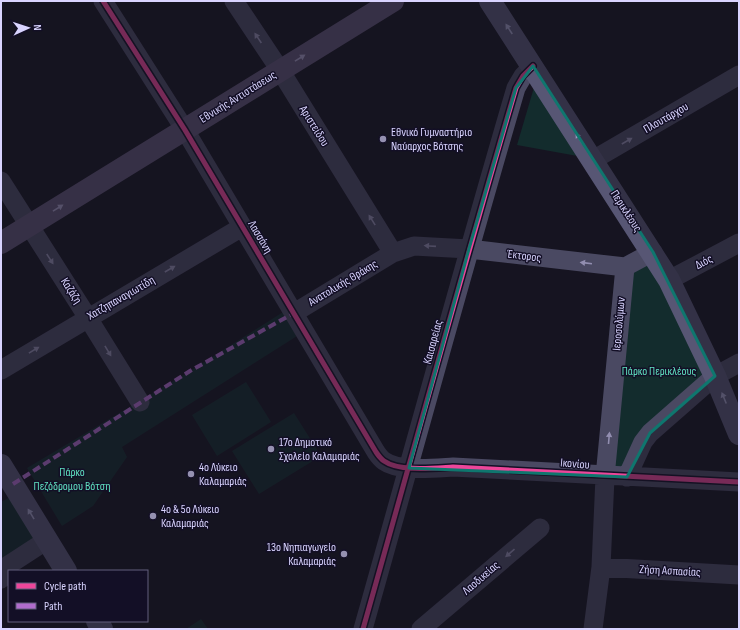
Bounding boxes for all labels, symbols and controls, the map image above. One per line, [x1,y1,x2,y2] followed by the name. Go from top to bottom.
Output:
[8,8,48,48] north arrow
[31,24,44,31] text: N
[505,24,513,34] one-way arrow
[255,32,262,44] one-way arrow
[294,55,306,62] one-way arrow
[197,67,279,127] street label: Εθνικής Αντιστάσεως
[641,99,691,137] street label: Πλουτάρχου
[295,102,332,149] street label: Αριστείδου
[391,125,472,154] place label: Εθνικό Γυμναστήριο Ναύαρχος Βότσης
[575,133,583,144] one-way arrow
[378,134,388,144] marker: Εθνικό Γυμναστήριο Ναύαρχος Βότσης
[621,137,633,144] one-way arrow
[607,187,645,235] street label: Περικλέους
[53,204,63,212] one-way arrow
[368,215,376,225] one-way arrow
[244,217,276,256] street label: Λασσάνη
[424,243,436,250] one-way arrow
[505,246,542,266] street label: Έκτορος
[693,251,716,273] street label: Διός
[46,254,54,264] one-way arrow
[305,256,381,310] street label: Ανατολικής Θράκης
[580,259,592,266] one-way arrow
[164,266,176,273] one-way arrow
[84,273,157,324] street label: Χατζηπαναγιωτίδη
[57,275,85,307] street label: Καζάζη
[609,296,629,351] street label: Ιεροσολύμων
[420,318,446,366] street label: Καισαρείας
[105,345,112,357] one-way arrow
[28,346,40,353] one-way arrow
[622,364,696,379] park label: Πάρκο Περικλέους
[721,392,727,404] one-way arrow
[605,432,612,444] one-way arrow
[279,435,360,464] place label: 17ο Δημοτικό Σχολείο Καλαμαριάς
[266,444,276,454] marker: 17ο Δημοτικό Σχολείο Καλαμαριάς
[560,455,590,473] street label: Ικονίου
[199,460,247,489] place label: 4ο Λύκειο Καλαμαριάς
[34,465,110,494] park label: Πάρκο Πεζόδρομου Βότση
[186,469,196,479] marker: 4ο Λύκειο Καλαμαριάς
[161,502,219,531] place label: 4ο & 5ο Λύκειο Καλαμαριάς
[27,509,35,519] one-way arrow
[148,511,158,521] marker: 4ο & 5ο Λύκειο Καλαμαριάς
[267,540,336,569] place label: 13ο Νηπιαγωγείο Καλαμαριάς
[505,548,516,557] one-way arrow
[339,549,349,559] marker: 13ο Νηπιαγωγείο Καλαμαριάς
[459,558,503,599] street label: Λαοδικείας
[639,562,701,580] street label: Ζήση Ασπασίας
[8,570,148,622] legend
[44,579,86,594] text: Cycle path
[44,599,62,614] text: Path

